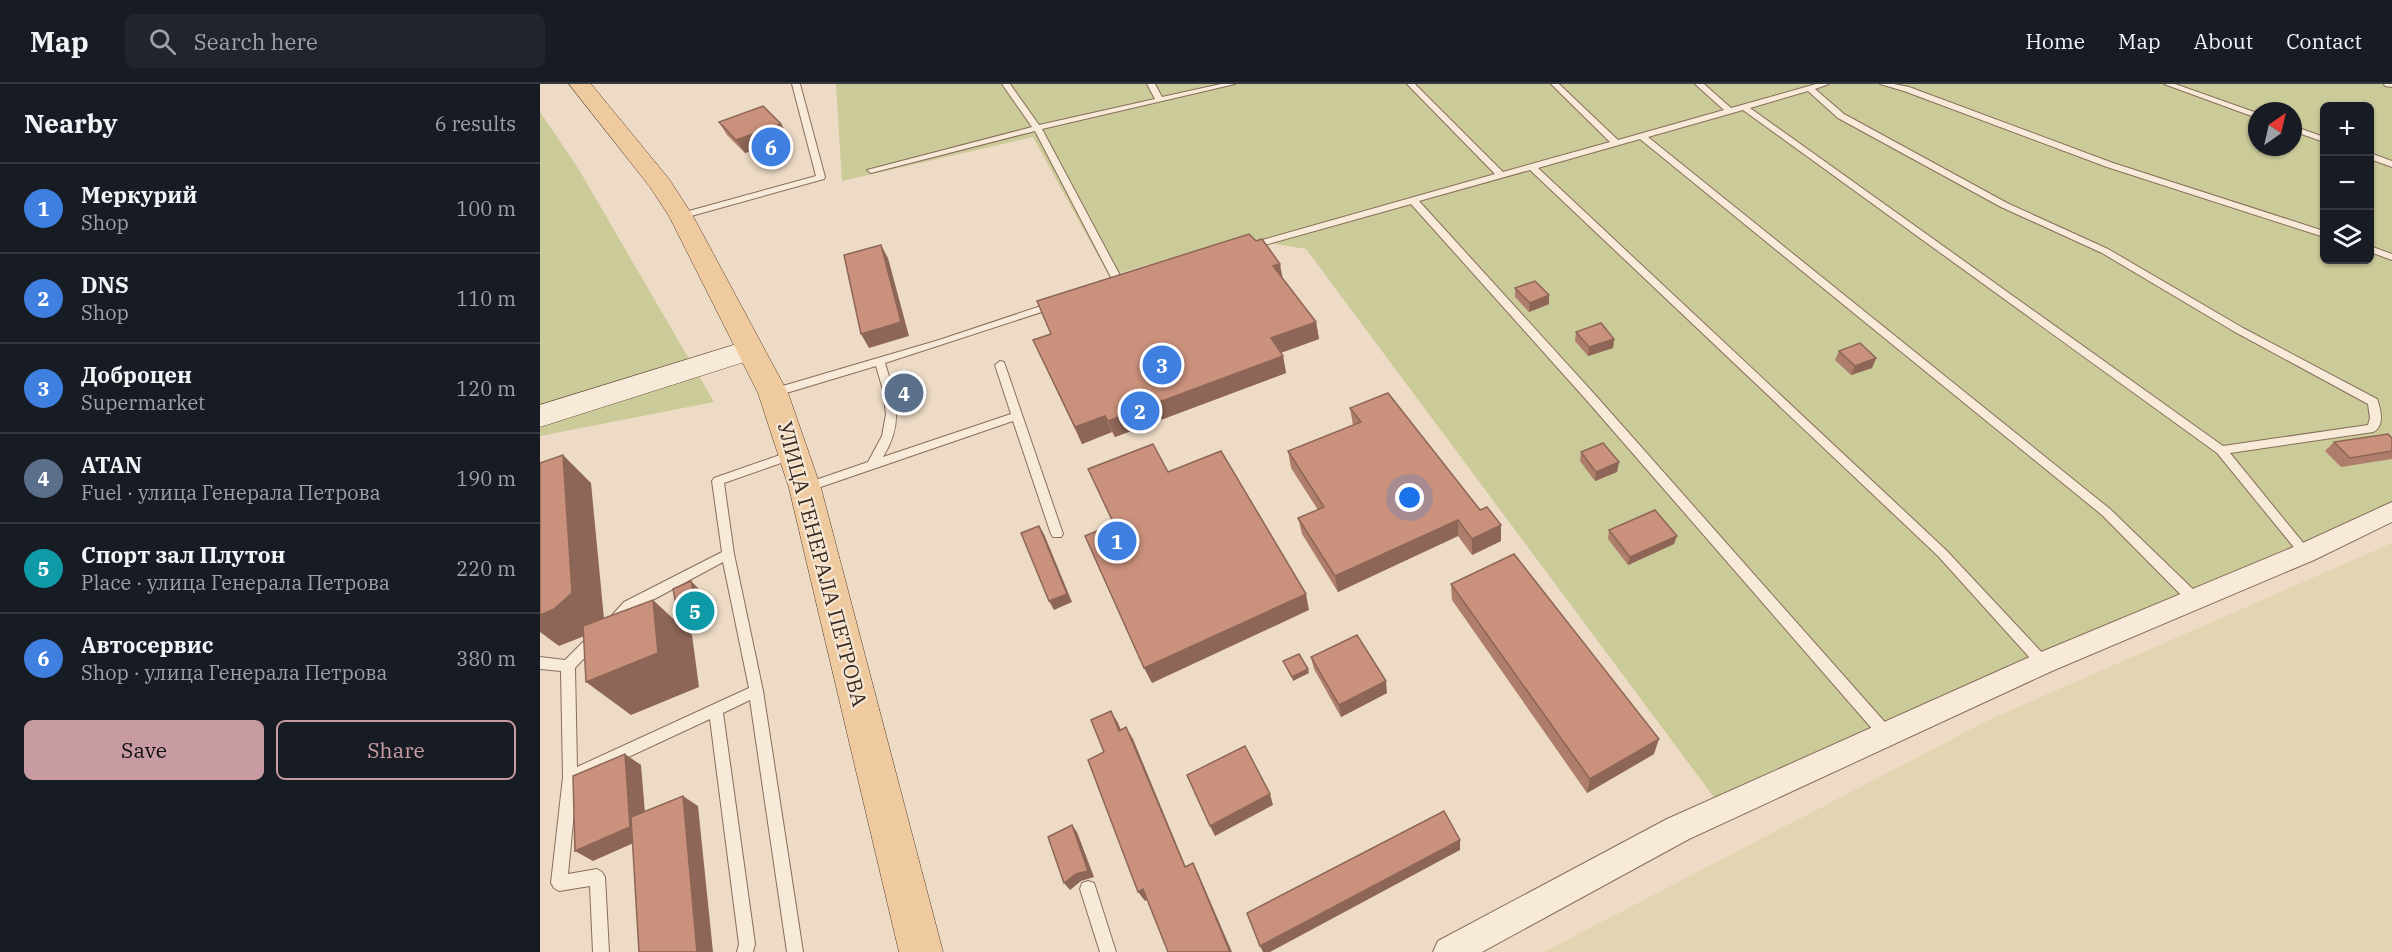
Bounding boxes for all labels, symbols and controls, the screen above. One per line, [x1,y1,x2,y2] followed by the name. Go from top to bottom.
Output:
[125,14,545,68] search box
[30,23,89,60] text: Map
[146,25,179,58] icon: search
[194,27,318,56] text: Search here
[2025,27,2085,55] text: Home
[2118,27,2161,55] text: Map
[2194,27,2253,55] text: About
[2286,27,2362,55] text: Contact
[2248,102,2302,156] north arrow
[2320,102,2374,264] map controls
[2320,102,2374,156] button: +
[24,106,118,140] text: Nearby
[435,110,516,137] text: 6 results
[752,124,790,170] pin: 6
[2320,156,2374,210] button: −
[81,180,197,209] text: Меркурий
[38,195,50,222] text: 1
[456,195,516,222] text: 100 m
[81,209,129,236] text: Shop
[2320,210,2374,264] button: layers
[81,270,129,299] text: DNS
[38,285,50,312] text: 2
[456,285,516,312] text: 110 m
[81,299,129,326] text: Shop
[1142,342,1182,388] pin: 3
[81,360,192,389] text: Доброцен
[884,370,924,416] pin: 4
[38,375,50,402] text: 3
[456,375,516,402] text: 120 m
[1120,388,1160,434] pin: 2
[81,389,205,416] text: Supermarket
[771,418,875,710] street label: УЛИЦА ГЕНЕРАЛА ПЕТРОВА
[81,450,142,479] text: ATAN
[38,465,50,492] text: 4
[456,465,516,492] text: 190 m
[81,479,381,506] text: Fuel · улица Генерала Петрова
[1395,483,1424,512] your location
[1098,518,1136,564] pin: 1
[81,540,285,569] text: Спорт зал Плутон
[38,555,50,582] text: 5
[456,555,516,582] text: 220 m
[81,569,390,596] text: Place · улица Генерала Петрова
[676,588,714,634] pin: 5
[81,630,214,659] text: Автосервис
[38,645,50,672] text: 6
[456,645,516,672] text: 380 m
[81,659,387,686] text: Shop · улица Генерала Петрова
[24,720,264,780] button: Save
[276,720,516,780] button: Share

